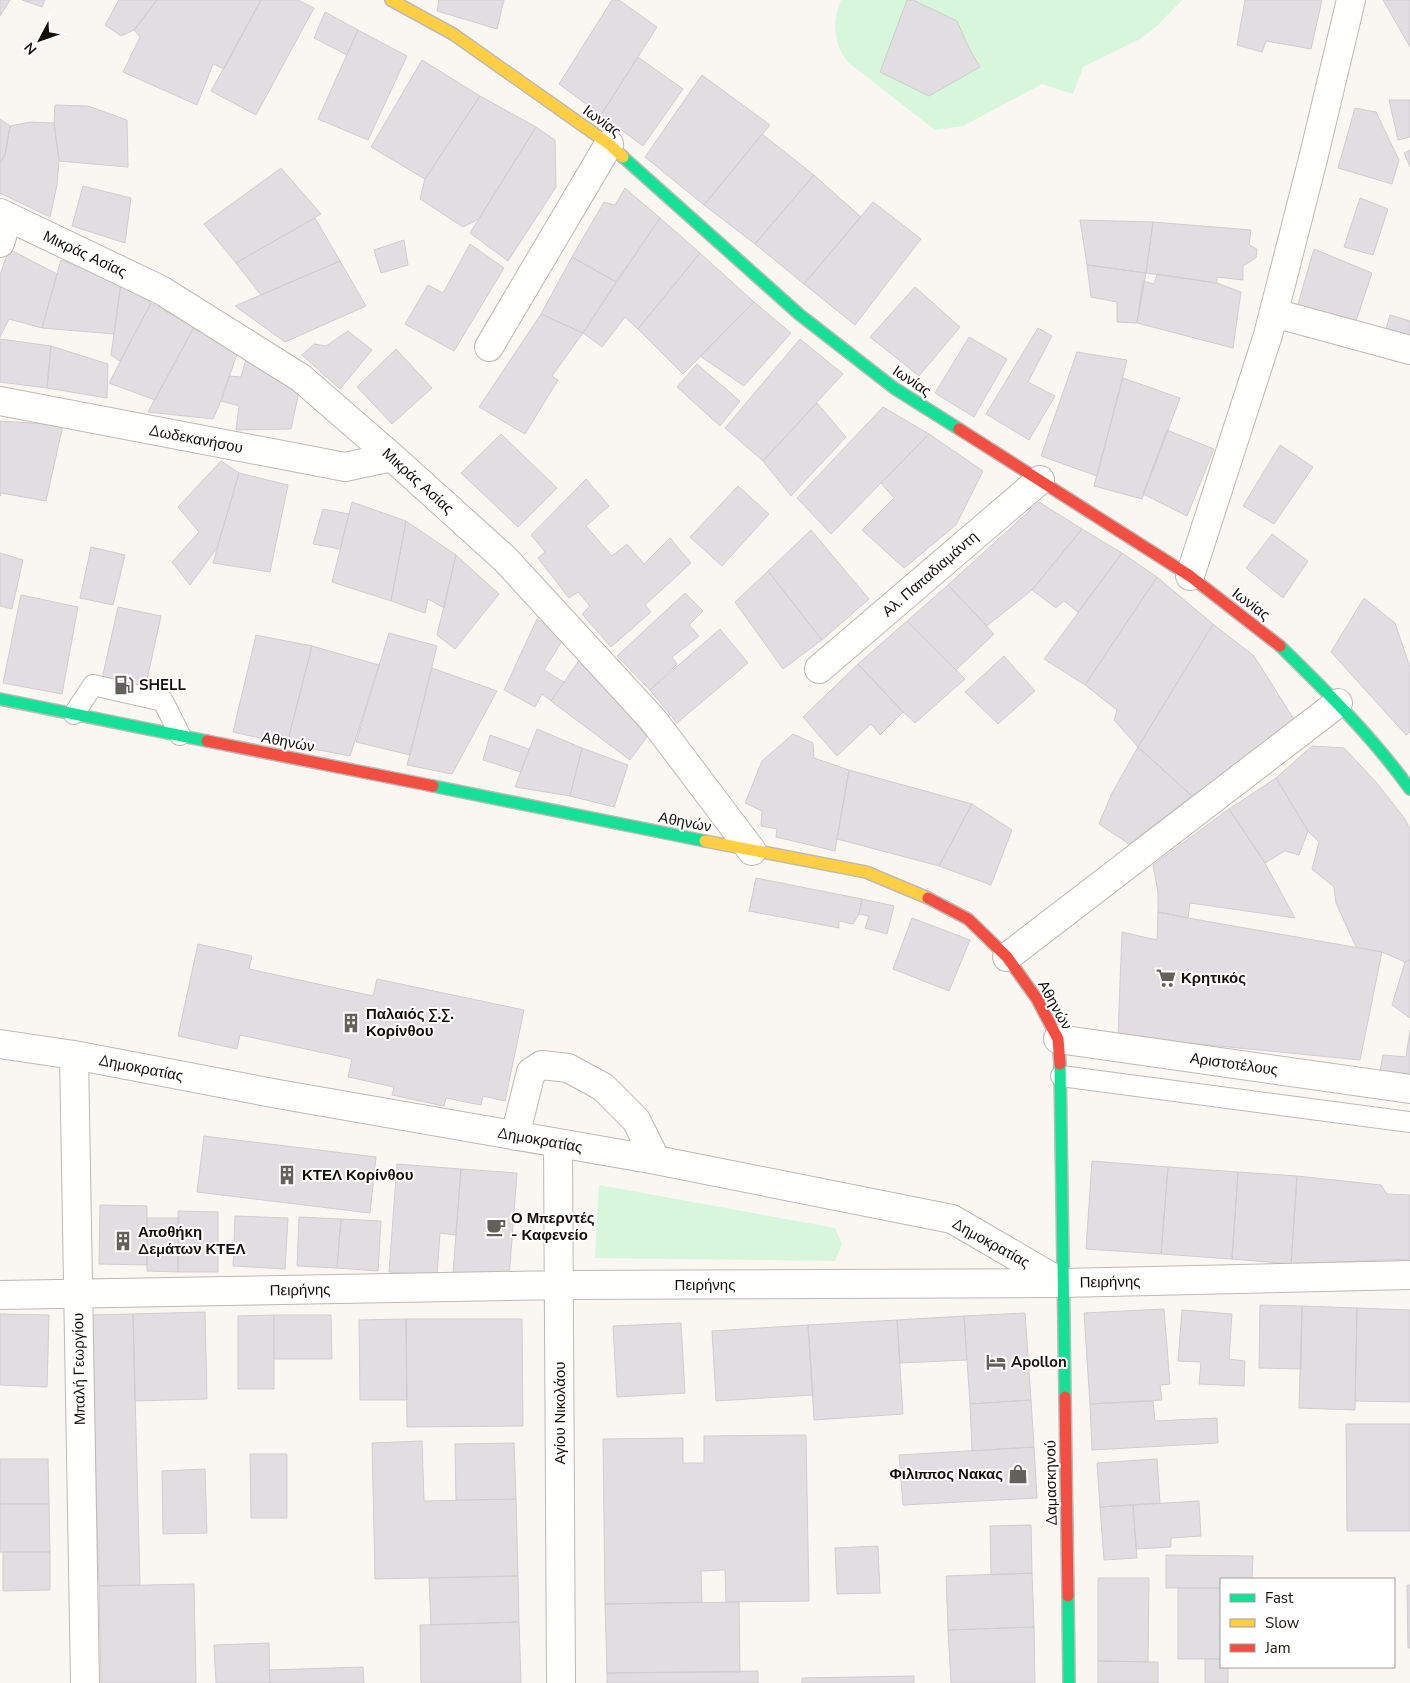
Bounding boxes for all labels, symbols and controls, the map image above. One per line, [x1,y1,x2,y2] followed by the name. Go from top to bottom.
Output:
[15,15,65,65] north arrow
[20,38,41,58] text: N
[579,100,625,142] street label: Ιωνίας
[40,226,130,282] street label: Μικράς Ασίας
[889,361,935,401] street label: Ιωνίας
[147,420,245,458] street label: Δωδεκανήσου
[378,443,458,519] street label: Μικράς Ασίας
[878,527,982,621] street label: Αλ. Παπαδιαμάντη
[1228,583,1274,625] street label: Ιωνίας
[113,674,135,696] fuel station icon: SHELL
[139,675,186,695] place label: SHELL
[260,727,316,757] street label: Αθηνών
[657,807,713,837] street label: Αθηνών
[1155,967,1177,989] supermarket icon: Κρητικός
[1181,968,1246,988] place label: Κρητικός
[1033,977,1077,1033] street label: Αθηνών
[366,1004,454,1041] place label: Παλαιός Σ.Σ. Κορίνθου
[340,1012,362,1034] building icon: Παλαιός Σ.Σ. Κορίνθου
[1189,1048,1279,1080] street label: Αριστοτέλους
[97,1050,185,1086] street label: Δημοκρατίας
[496,1123,584,1157] street label: Δημοκρατίας
[276,1164,298,1186] building icon: ΚΤΕΛ Κορίνθου
[302,1165,414,1185] place label: ΚΤΕΛ Κορίνθου
[511,1208,595,1245] place label: Ο Μπερντές - Καφενείο
[949,1213,1033,1273] street label: Δημοκρατίας
[485,1216,507,1238] cafe icon: Ο Μπερντές - Καφενείο
[138,1222,246,1259] place label: Αποθήκη Δεμάτων ΚΤΕΛ
[112,1230,134,1252] building icon: Αποθήκη Δεμάτων ΚΤΕΛ
[1079,1271,1141,1293] street label: Πειρήνης
[675,1275,735,1295] street label: Πειρήνης
[269,1279,331,1301] street label: Πειρήνης
[68,1313,90,1425] street label: Μπαλή Γεωργίου
[985,1351,1007,1373] hotel icon: Apollon
[1011,1352,1067,1372] place label: Apollon
[550,1362,570,1465] street label: Αγίου Νικολάου
[1040,1440,1062,1526] street label: Δαμασκηνού
[1007,1463,1029,1485] shop icon: Φιλιππος Νακας
[890,1464,1003,1484] place label: Φιλιππος Νακας
[1220,1578,1395,1668] legend
[1265,1588,1294,1608] text: Fast
[1265,1613,1300,1633] text: Slow
[1264,1638,1291,1658] text: Jam

